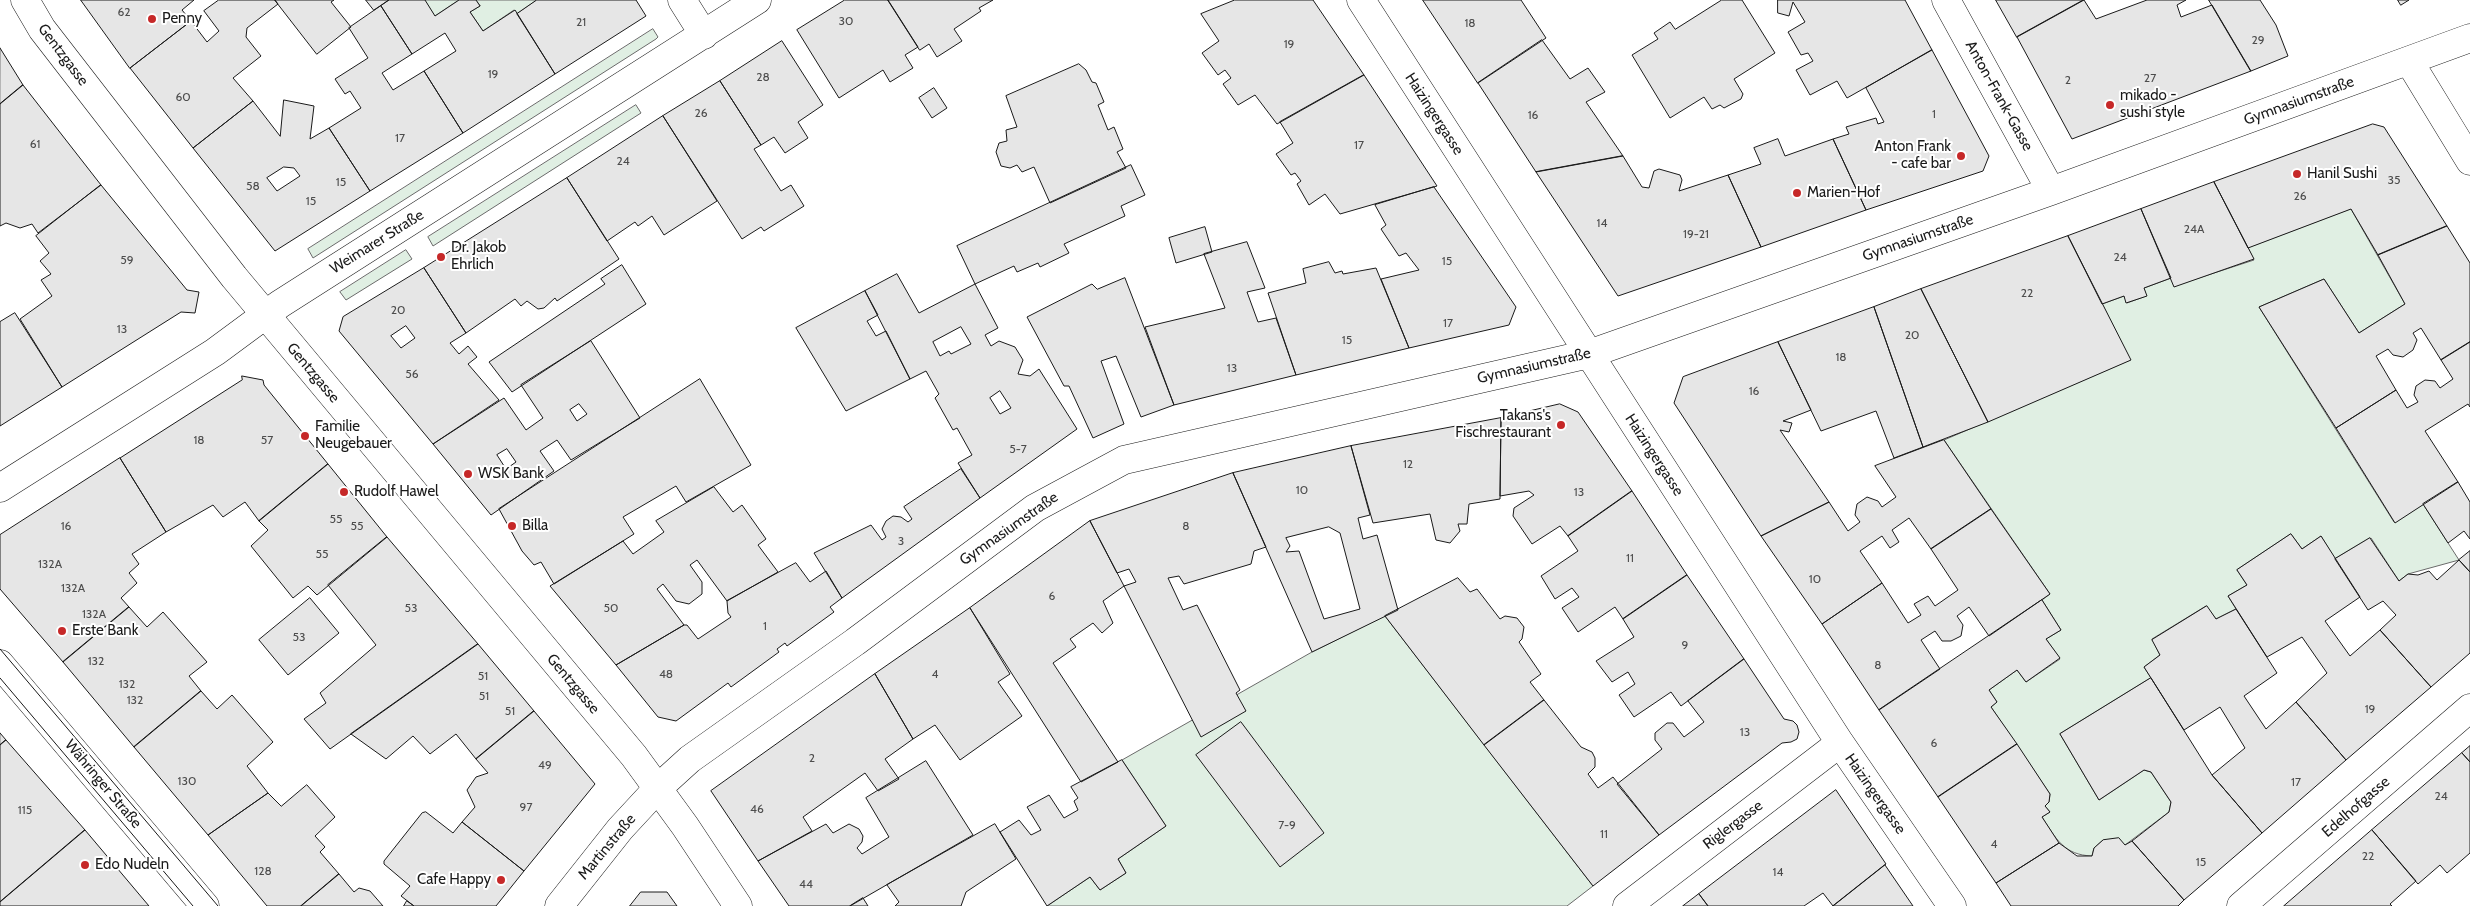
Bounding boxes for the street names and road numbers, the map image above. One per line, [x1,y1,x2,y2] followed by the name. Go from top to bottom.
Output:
[34,21,92,89] street label: Gentzgasse
[1961,38,2037,154] street label: Anton-Frank-Gasse
[1401,70,1467,158] street label: Haizingergasse
[2241,73,2357,129] street label: Gymnasiumstraße
[327,206,427,278] street label: Weimarer Straße
[1860,211,1976,265] street label: Gymnasiumstraße
[283,339,343,407] street label: Gentzgasse
[1475,344,1593,388] street label: Gymnasiumstraße
[1621,411,1687,499] street label: Haizingergasse
[956,488,1062,570] street label: Gymnasiumstraße
[543,650,603,718] street label: Gentzgasse
[61,736,145,832] street label: Währinger Straße
[1841,750,1909,838] street label: Haizingergasse
[2319,773,2393,841] street label: Edelhofgasse
[1700,797,1766,853] street label: Riglergasse
[574,811,640,883] street label: Martinstraße

